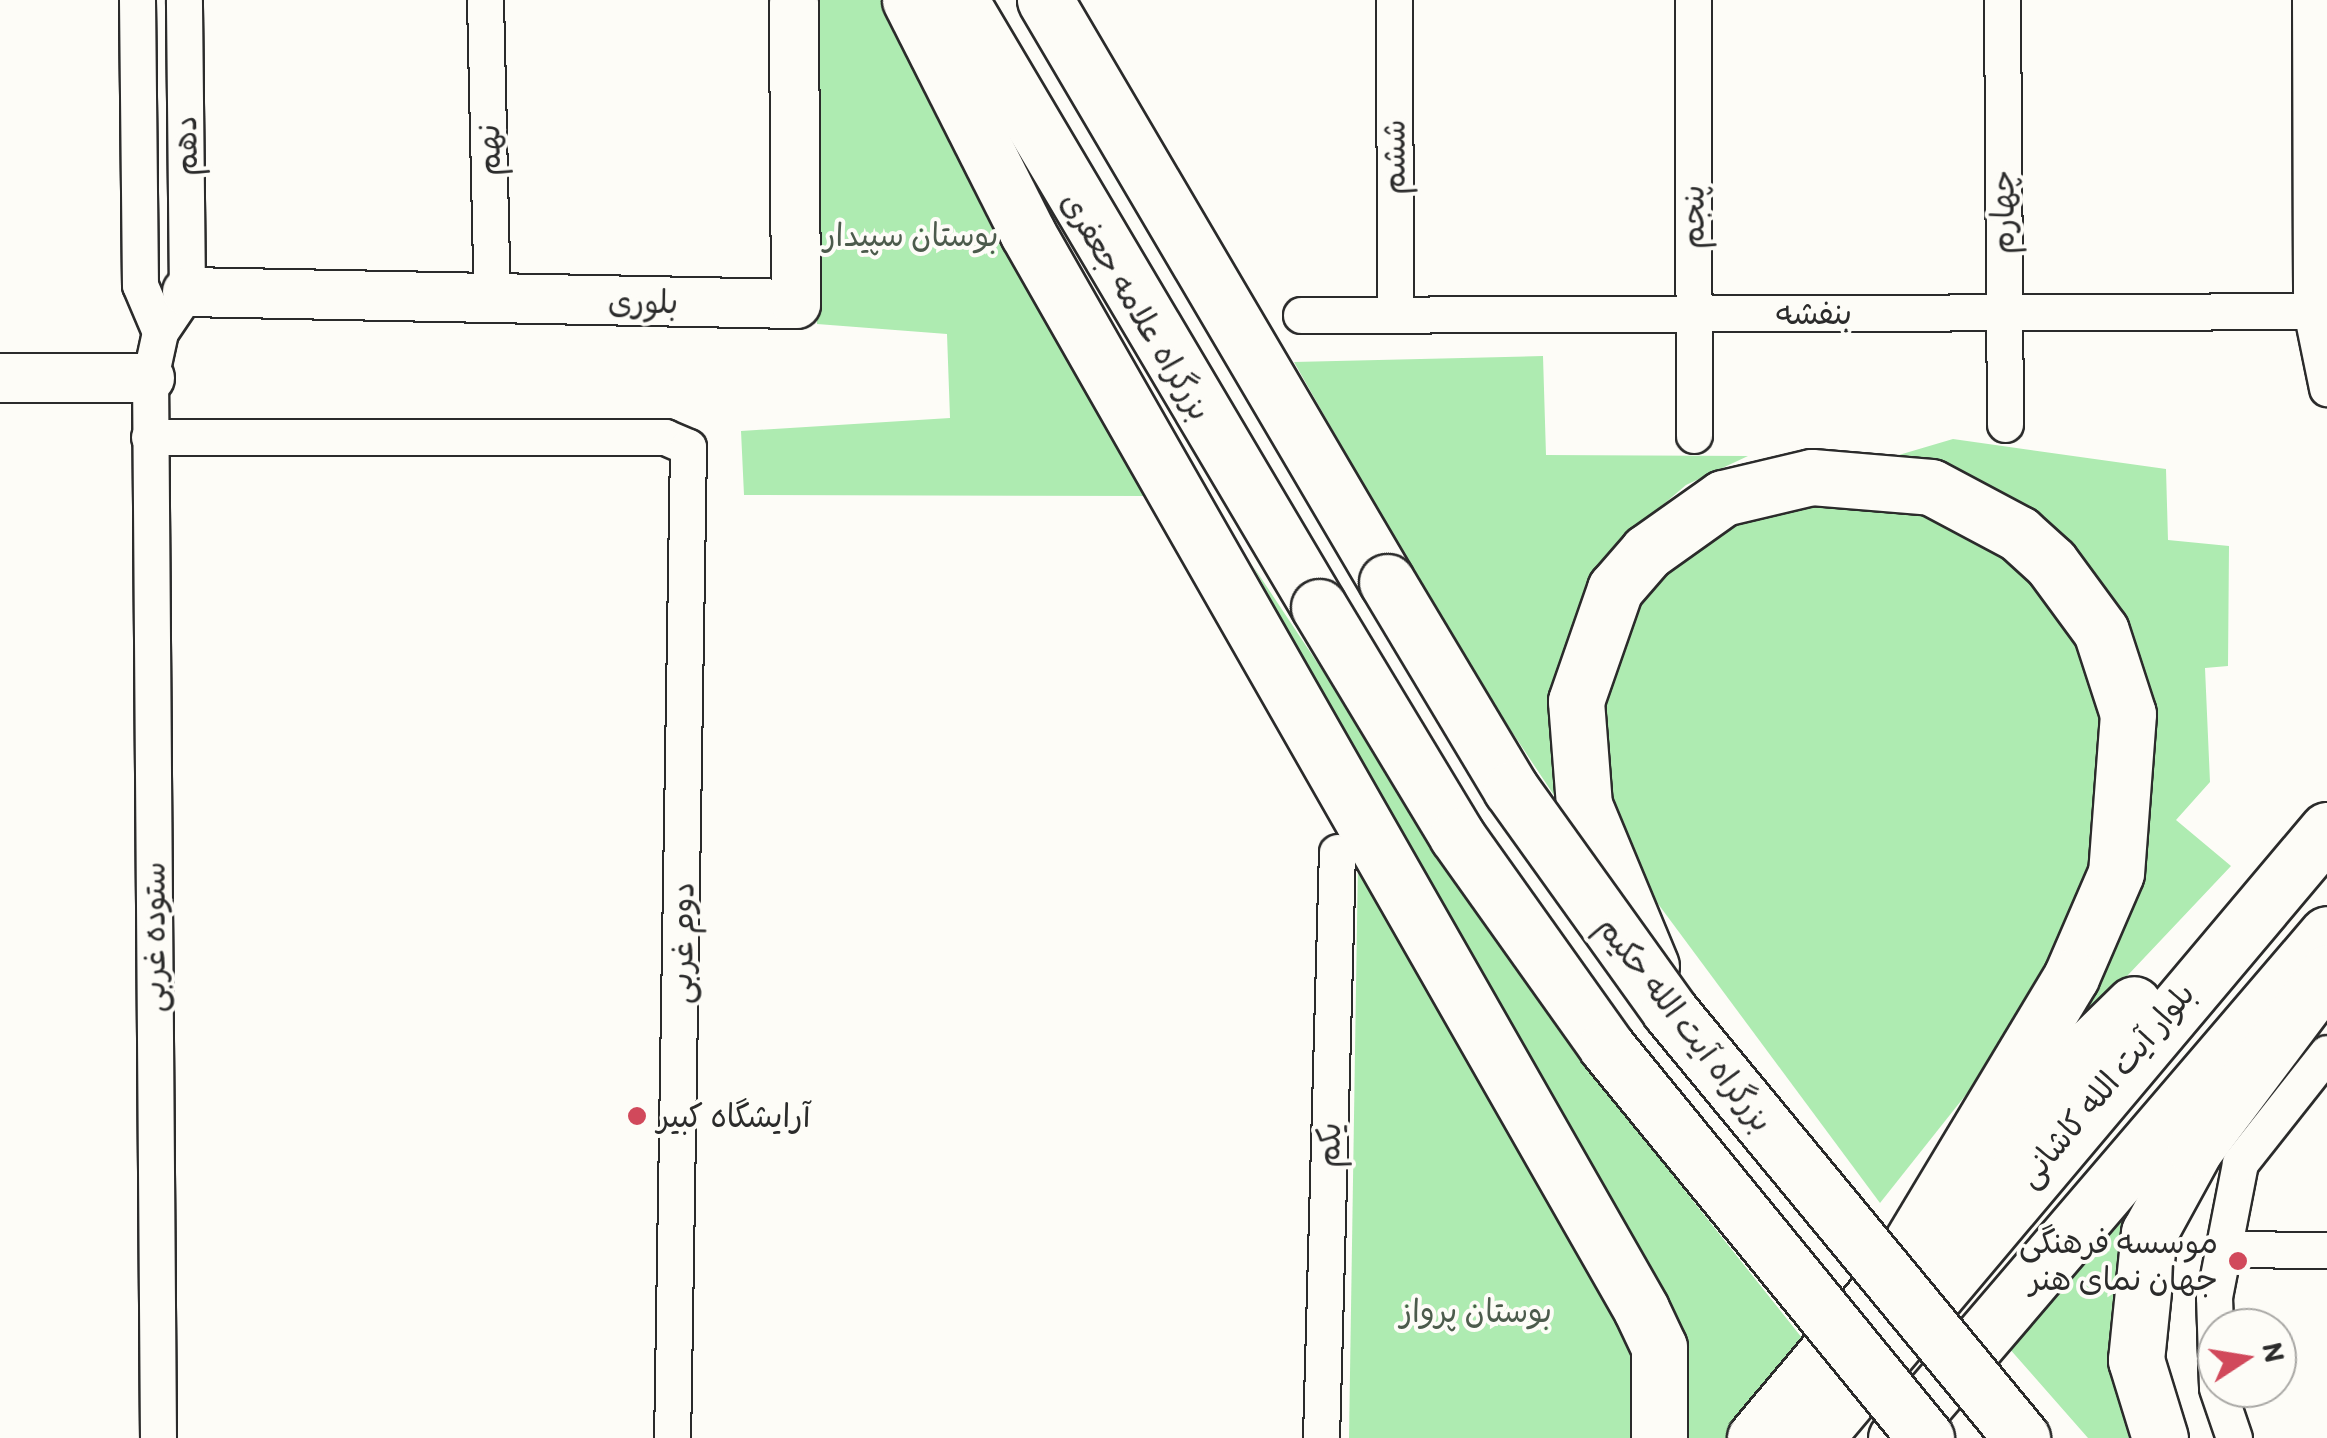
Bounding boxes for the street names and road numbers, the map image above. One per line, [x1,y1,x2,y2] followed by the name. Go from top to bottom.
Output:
[166,115,206,177] street label: دهم
[1375,119,1413,195] street label: ششم
[469,124,509,176] street label: نهم
[1984,170,2022,254] street label: چهارم
[1053,185,1219,427] street label: بزرگراه علامه جعفری
[1674,185,1712,249] street label: پنجم
[608,282,678,322] street label: بلوری
[1776,294,1852,332] street label: بنفشه
[135,862,173,1012] street label: ستوده غربی
[662,882,702,1004] street label: دوم غربی
[1589,909,1781,1139] street label: بزرگراه آیت الله حکیم
[2009,975,2203,1195] street label: بلوار آیت الله کاشانی
[1309,1122,1349,1168] street label: یکم

